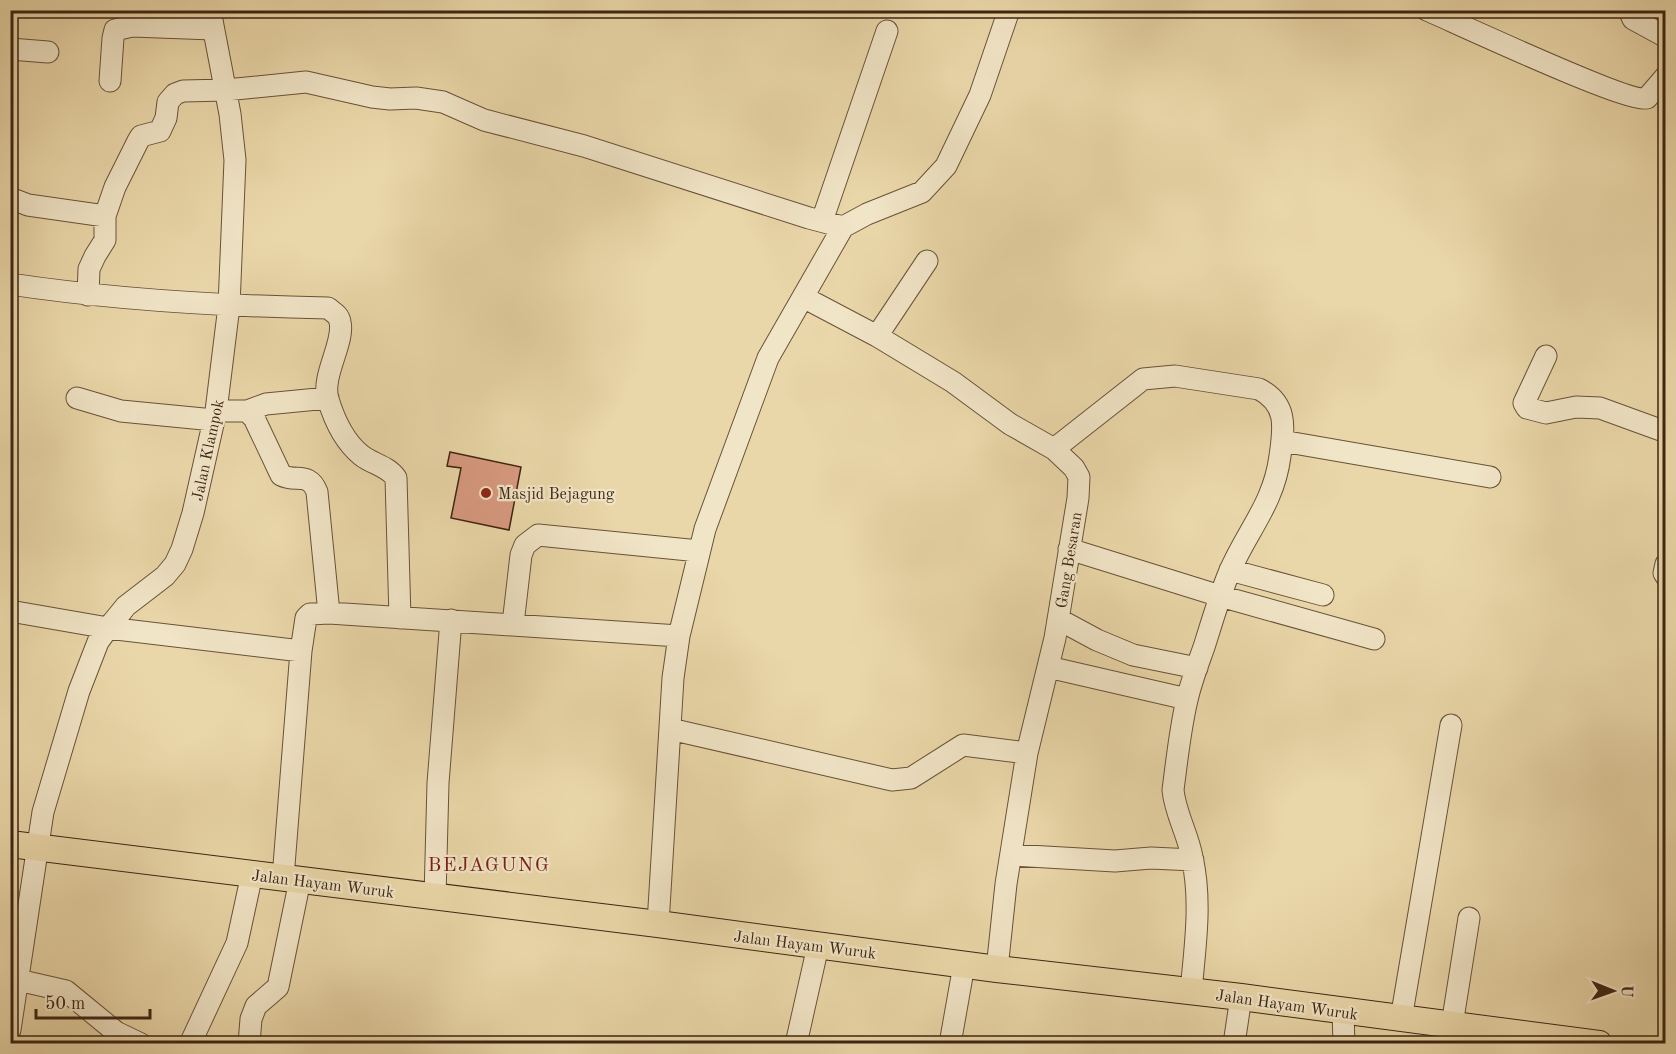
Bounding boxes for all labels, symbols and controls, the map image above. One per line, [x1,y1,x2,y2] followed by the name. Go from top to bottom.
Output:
[190,398,228,503] street label: Jalan Klampok
[479,486,493,500] marker: Masjid Bejagung
[498,487,615,503] place label: Masjid Bejagung
[1054,511,1086,610] street label: Gang Besaran
[427,856,551,876] district label: BEJAGUNG
[251,868,395,902] street label: Jalan Hayam Wuruk
[733,929,877,963] street label: Jalan Hayam Wuruk
[1583,961,1643,1021] north arrow
[36,982,150,1020] scale bar
[1618,985,1634,998] text: U
[1215,988,1359,1024] street label: Jalan Hayam Wuruk
[45,995,85,1013] text: 50 m

